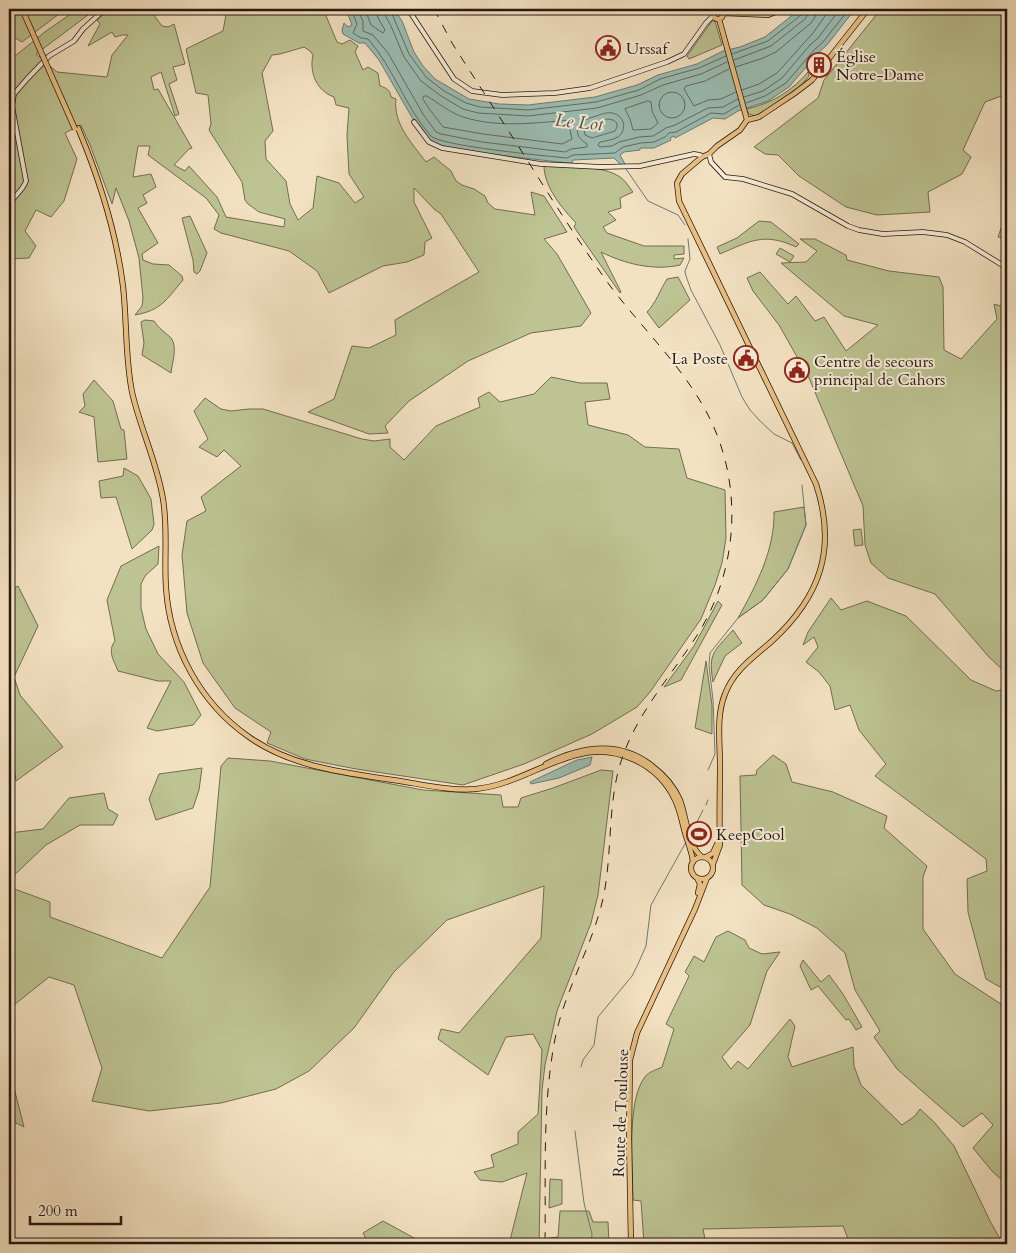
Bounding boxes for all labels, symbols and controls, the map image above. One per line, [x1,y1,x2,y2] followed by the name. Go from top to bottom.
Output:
[595,35,621,61] public building icon: Urssaf
[626,38,671,60] place label: Urssaf
[836,46,924,86] place label: Église Notre-Dame
[806,52,832,78] building icon: Église Notre-Dame
[554,108,605,138] water label: Le Lot
[733,345,759,371] public building icon: La Poste
[671,348,728,370] place label: La Poste
[814,351,945,391] place label: Centre de secours principal de Cahors
[784,357,810,383] public building icon: Centre de secours principal de Cahors
[686,821,712,847] sports icon: KeepCool
[716,824,785,846] place label: KeepCool
[608,1048,634,1178] street label: Route de Toulouse
[30,1193,121,1225] scale bar
[38,1201,78,1221] text: 200 m

